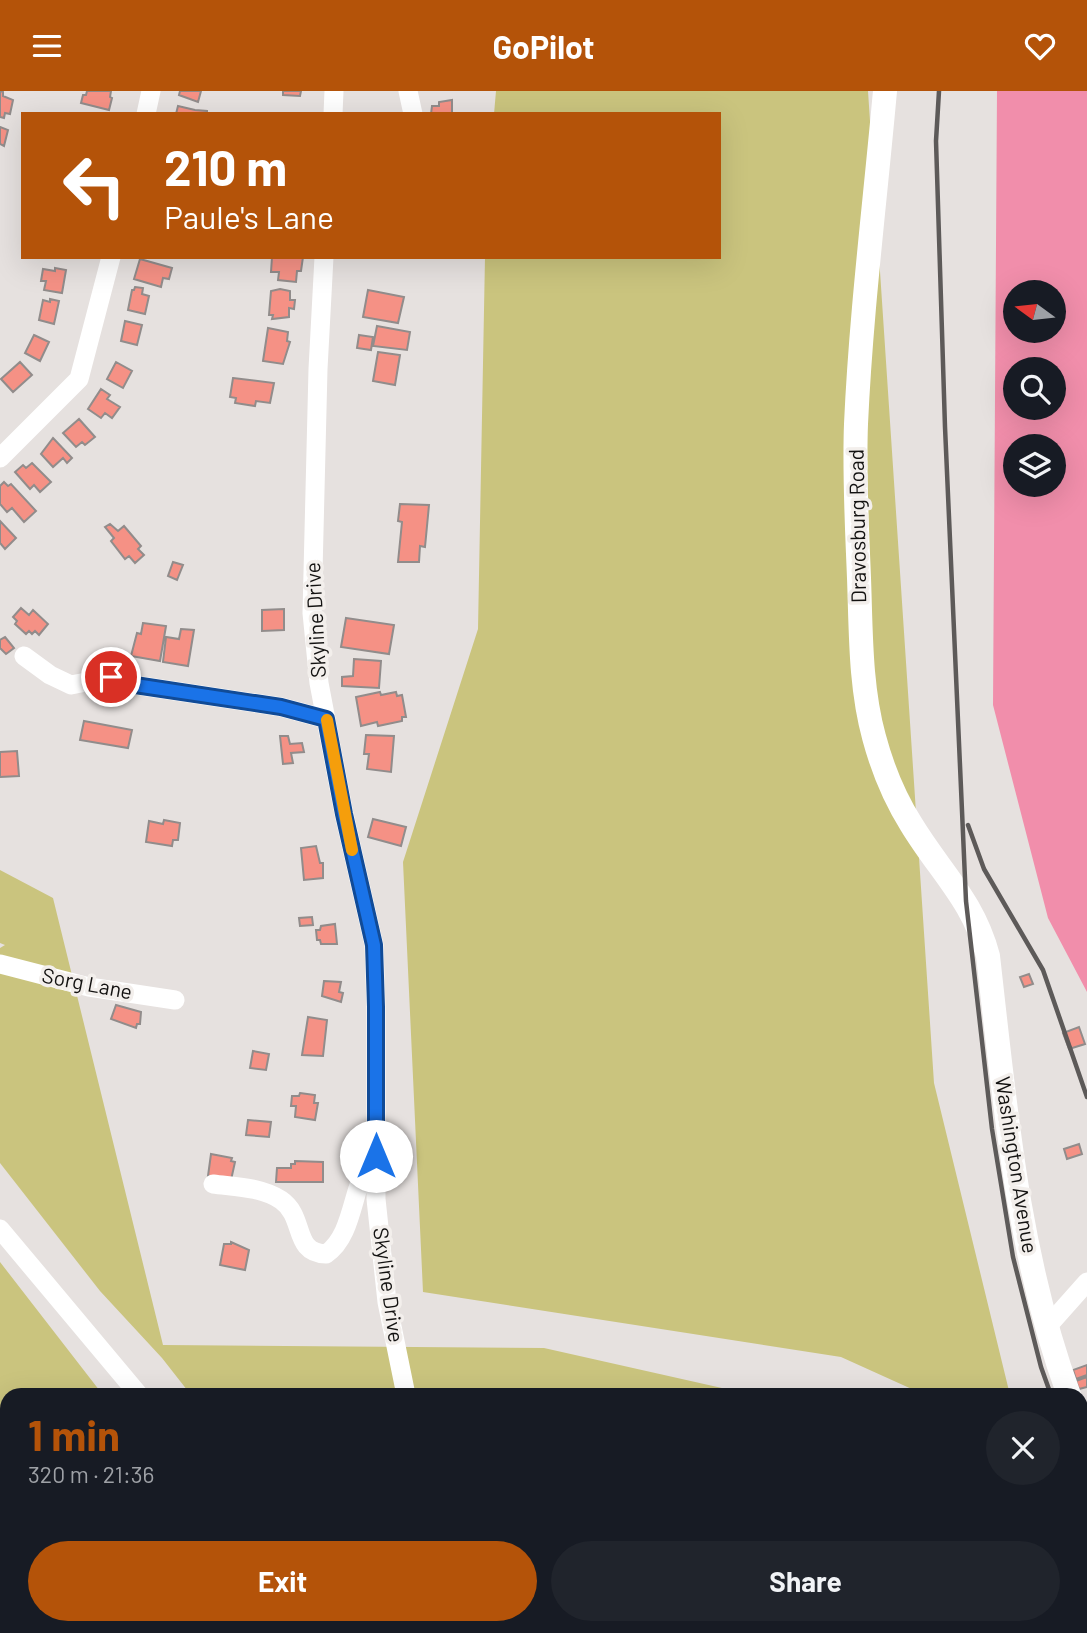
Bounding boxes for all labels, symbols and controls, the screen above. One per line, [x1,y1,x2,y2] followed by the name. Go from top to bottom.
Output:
[28,27,66,65] icon: menu
[493,27,594,65] text: GoPilot
[1021,27,1059,65] icon: heart
[164,137,287,196] text: 210 m
[49,140,140,231] icon: left
[164,197,334,235] text: Paule's Lane
[1003,280,1066,343] north arrow
[1003,280,1066,497] map controls
[1003,357,1066,420] button: search
[1003,434,1066,497] button: layers
[843,449,870,603] street label: Dravosburg Road
[299,561,330,679] street label: Skyline Drive
[81,647,141,707] pin
[92,658,130,696] icon: arrive
[40,962,135,1004] street label: Sorg Lane
[991,1075,1044,1255] street label: Washington Avenue
[339,1119,413,1193] position arrow
[369,1226,410,1344] street label: Skyline Drive
[28,1409,120,1459] text: 1 min
[986,1411,1060,1485] button: close
[28,1460,154,1488] text: 320 m · 21:36
[28,1541,537,1621] button: Exit
[551,1541,1060,1621] button: Share

